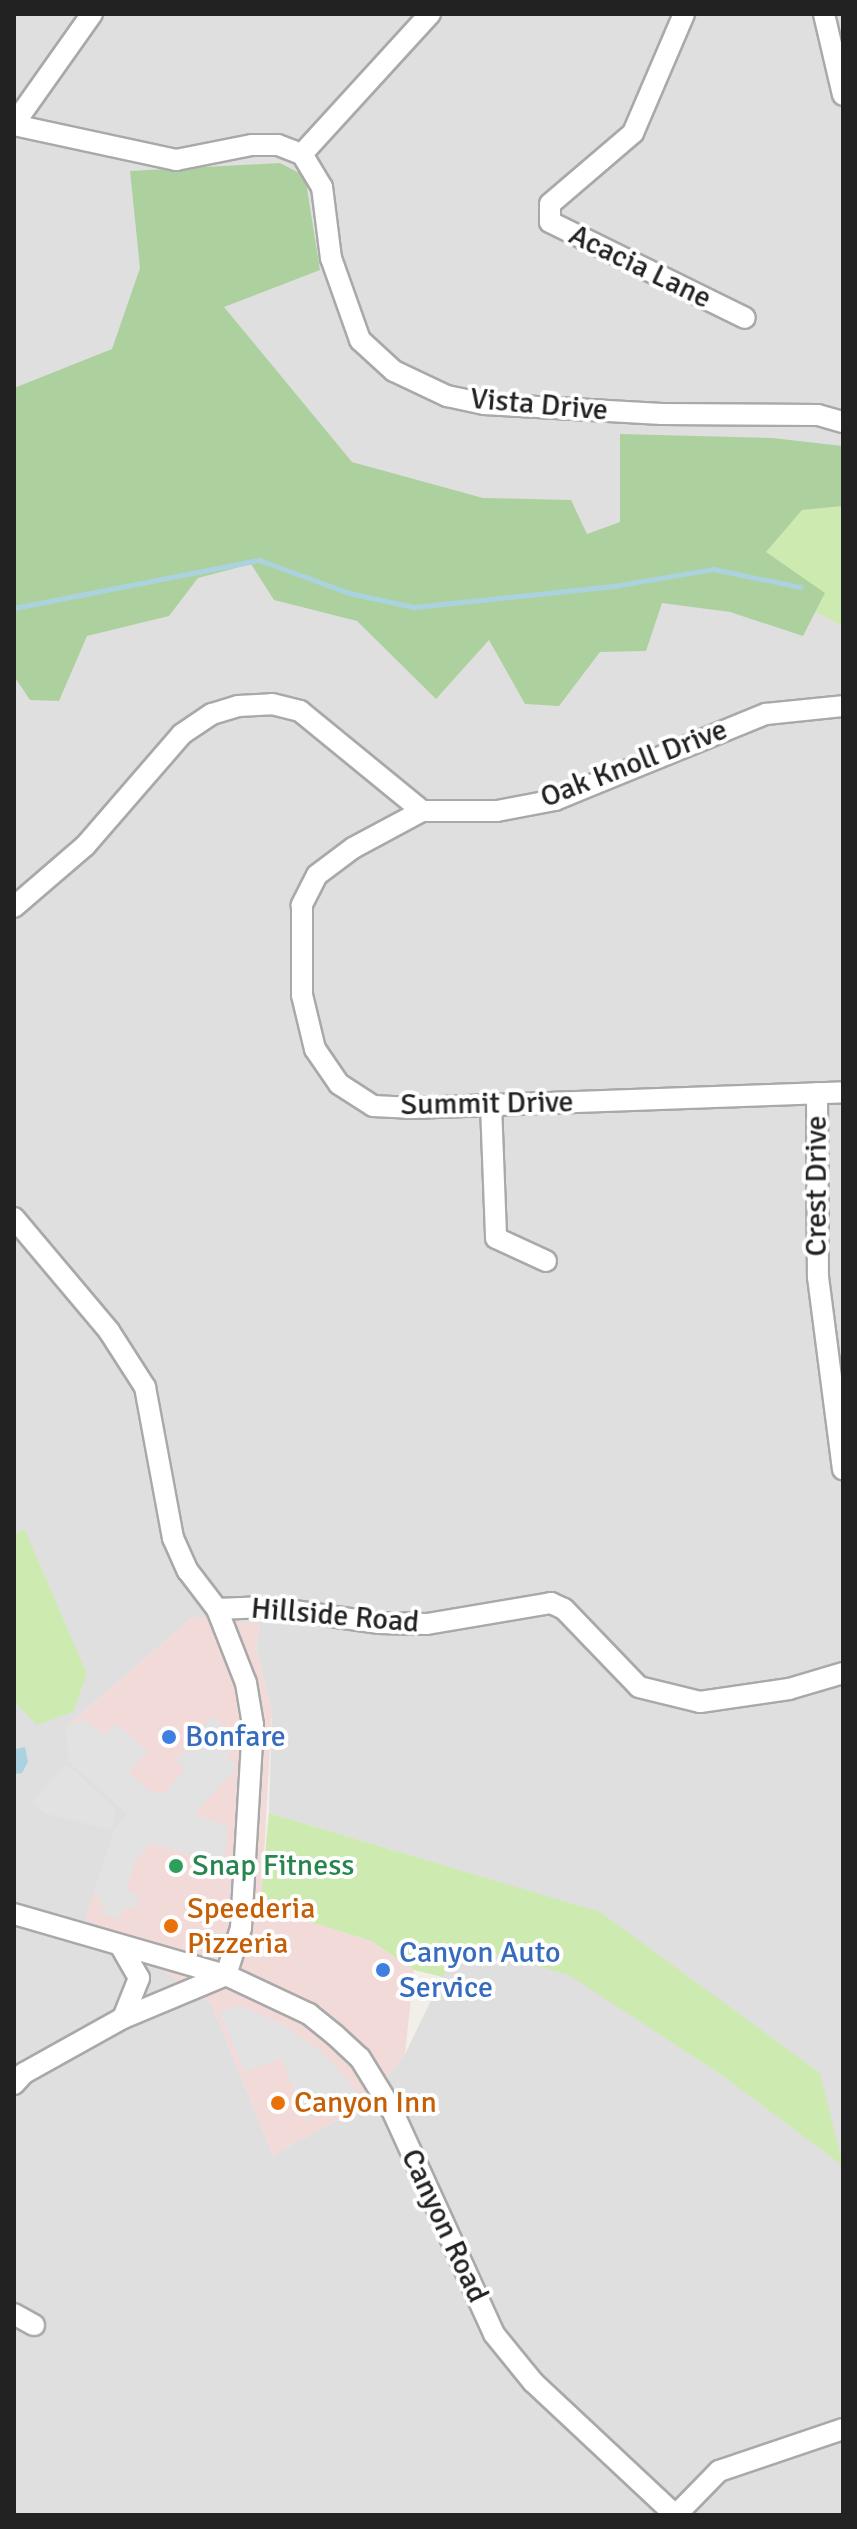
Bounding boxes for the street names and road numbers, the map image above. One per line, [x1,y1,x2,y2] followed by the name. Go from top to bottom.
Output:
[563,217,717,317] street label: Acacia Lane
[469,381,609,429] street label: Vista Drive
[536,712,732,816] street label: Oak Knoll Drive
[400,1084,574,1124] street label: Summit Drive
[799,1116,835,1256] street label: Crest Drive
[249,1591,421,1641] street label: Hillside Road
[393,2143,495,2309] street label: Canyon Road

